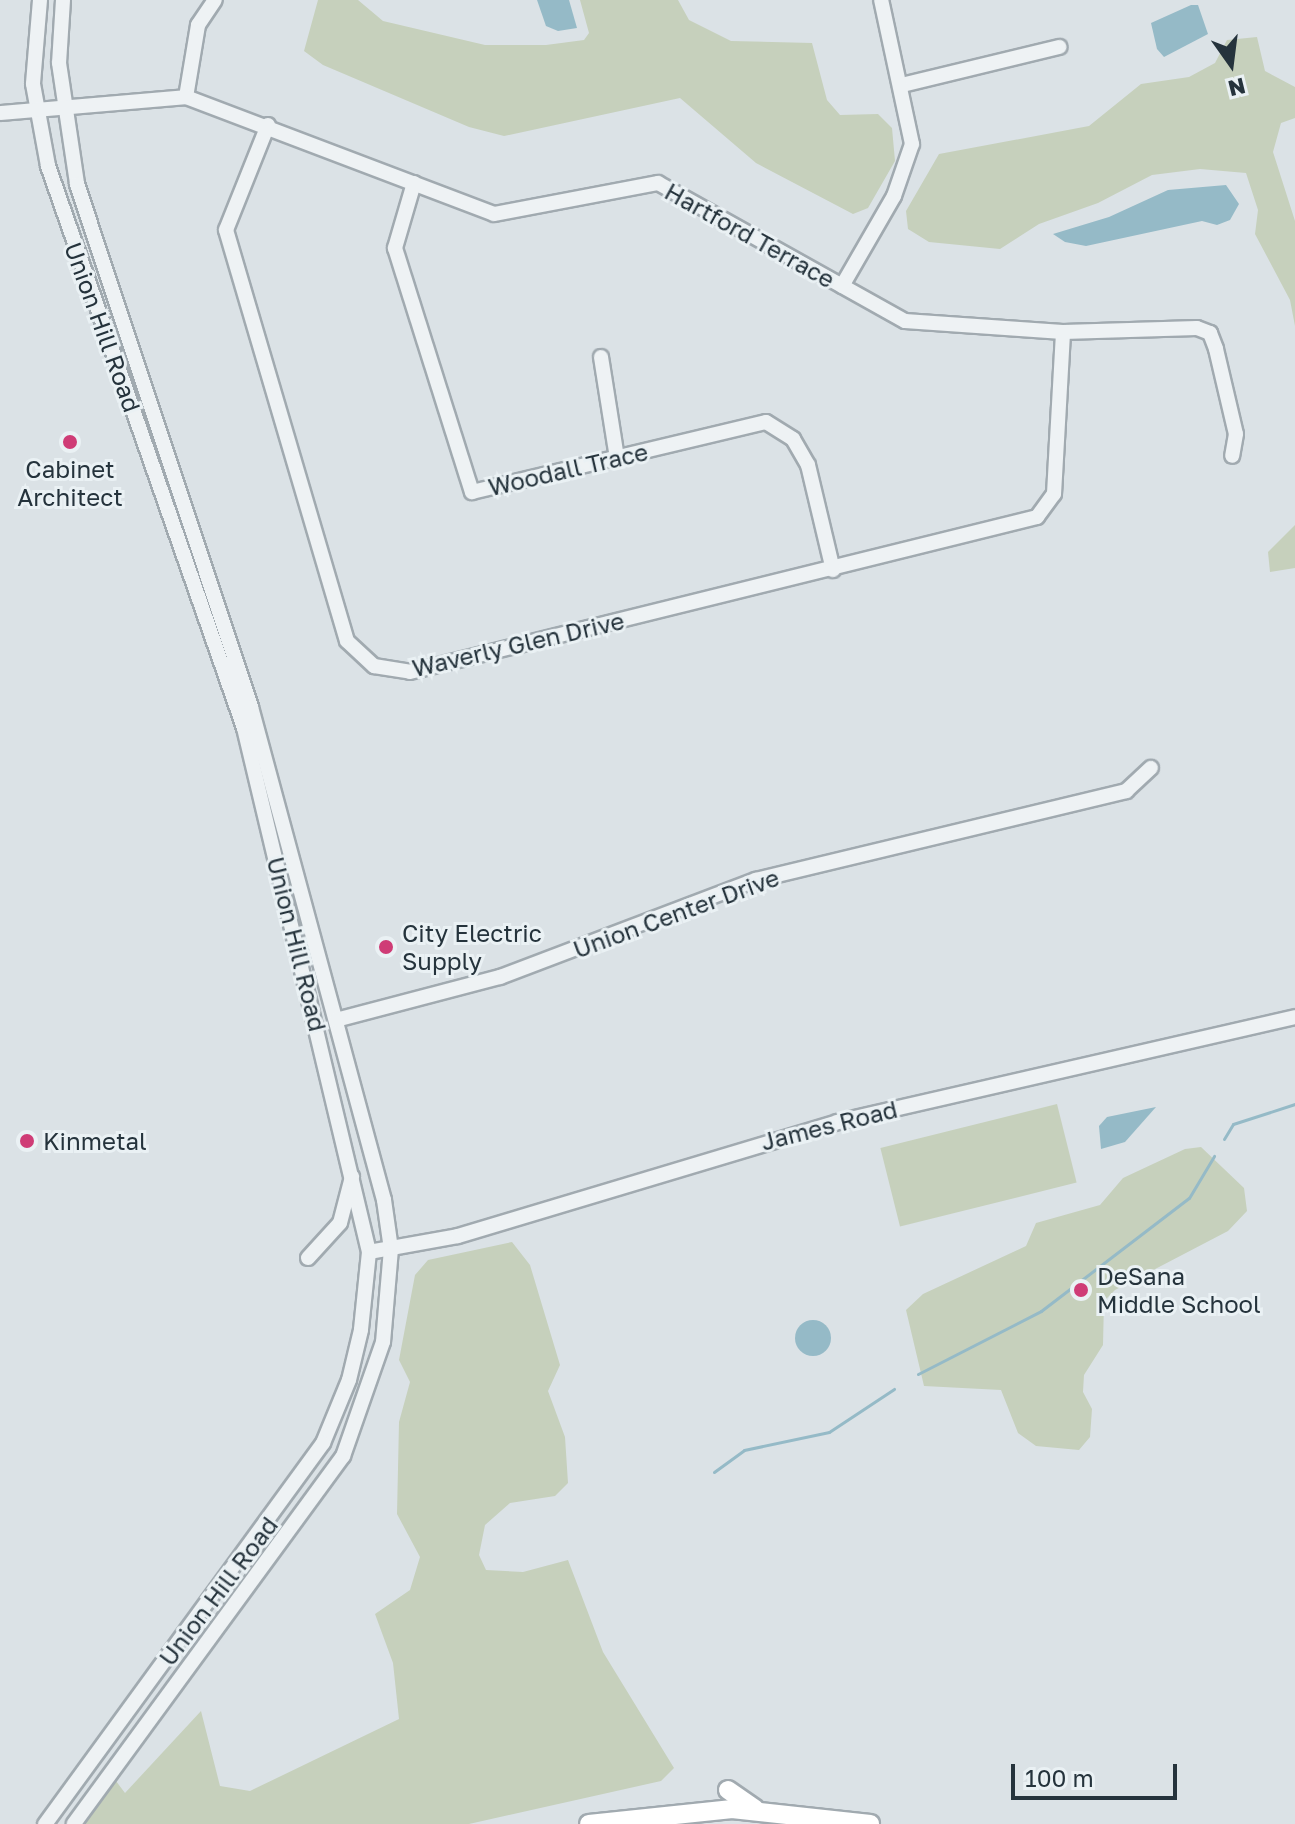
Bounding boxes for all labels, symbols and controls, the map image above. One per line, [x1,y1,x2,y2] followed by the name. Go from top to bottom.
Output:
[1191,24,1271,104] north arrow
[1226,73,1248,103] text: N
[660,176,840,294] street label: Hartford Terrace
[59,238,147,416] street label: Union Hill Road
[61,433,79,451] marker: Cabinet Architect
[485,437,651,501] street label: Woodall Trace
[17,455,123,511] place label: Cabinet Architect
[409,606,627,682] street label: Waverly Glen Drive
[261,854,333,1034] street label: Union Hill Road
[569,862,783,964] street label: Union Center Drive
[402,919,542,975] place label: City Electric Supply
[377,938,395,956] marker: City Electric Supply
[758,1094,900,1156] street label: James Road
[43,1127,147,1155] place label: Kinmetal
[18,1132,36,1150] marker: Kinmetal
[1097,1262,1261,1318] place label: DeSana Middle School
[1072,1281,1090,1299] marker: DeSana Middle School
[153,1511,283,1671] street label: Union Hill Road
[1015,1748,1181,1798] scale bar
[1025,1763,1094,1792] text: 100 m

